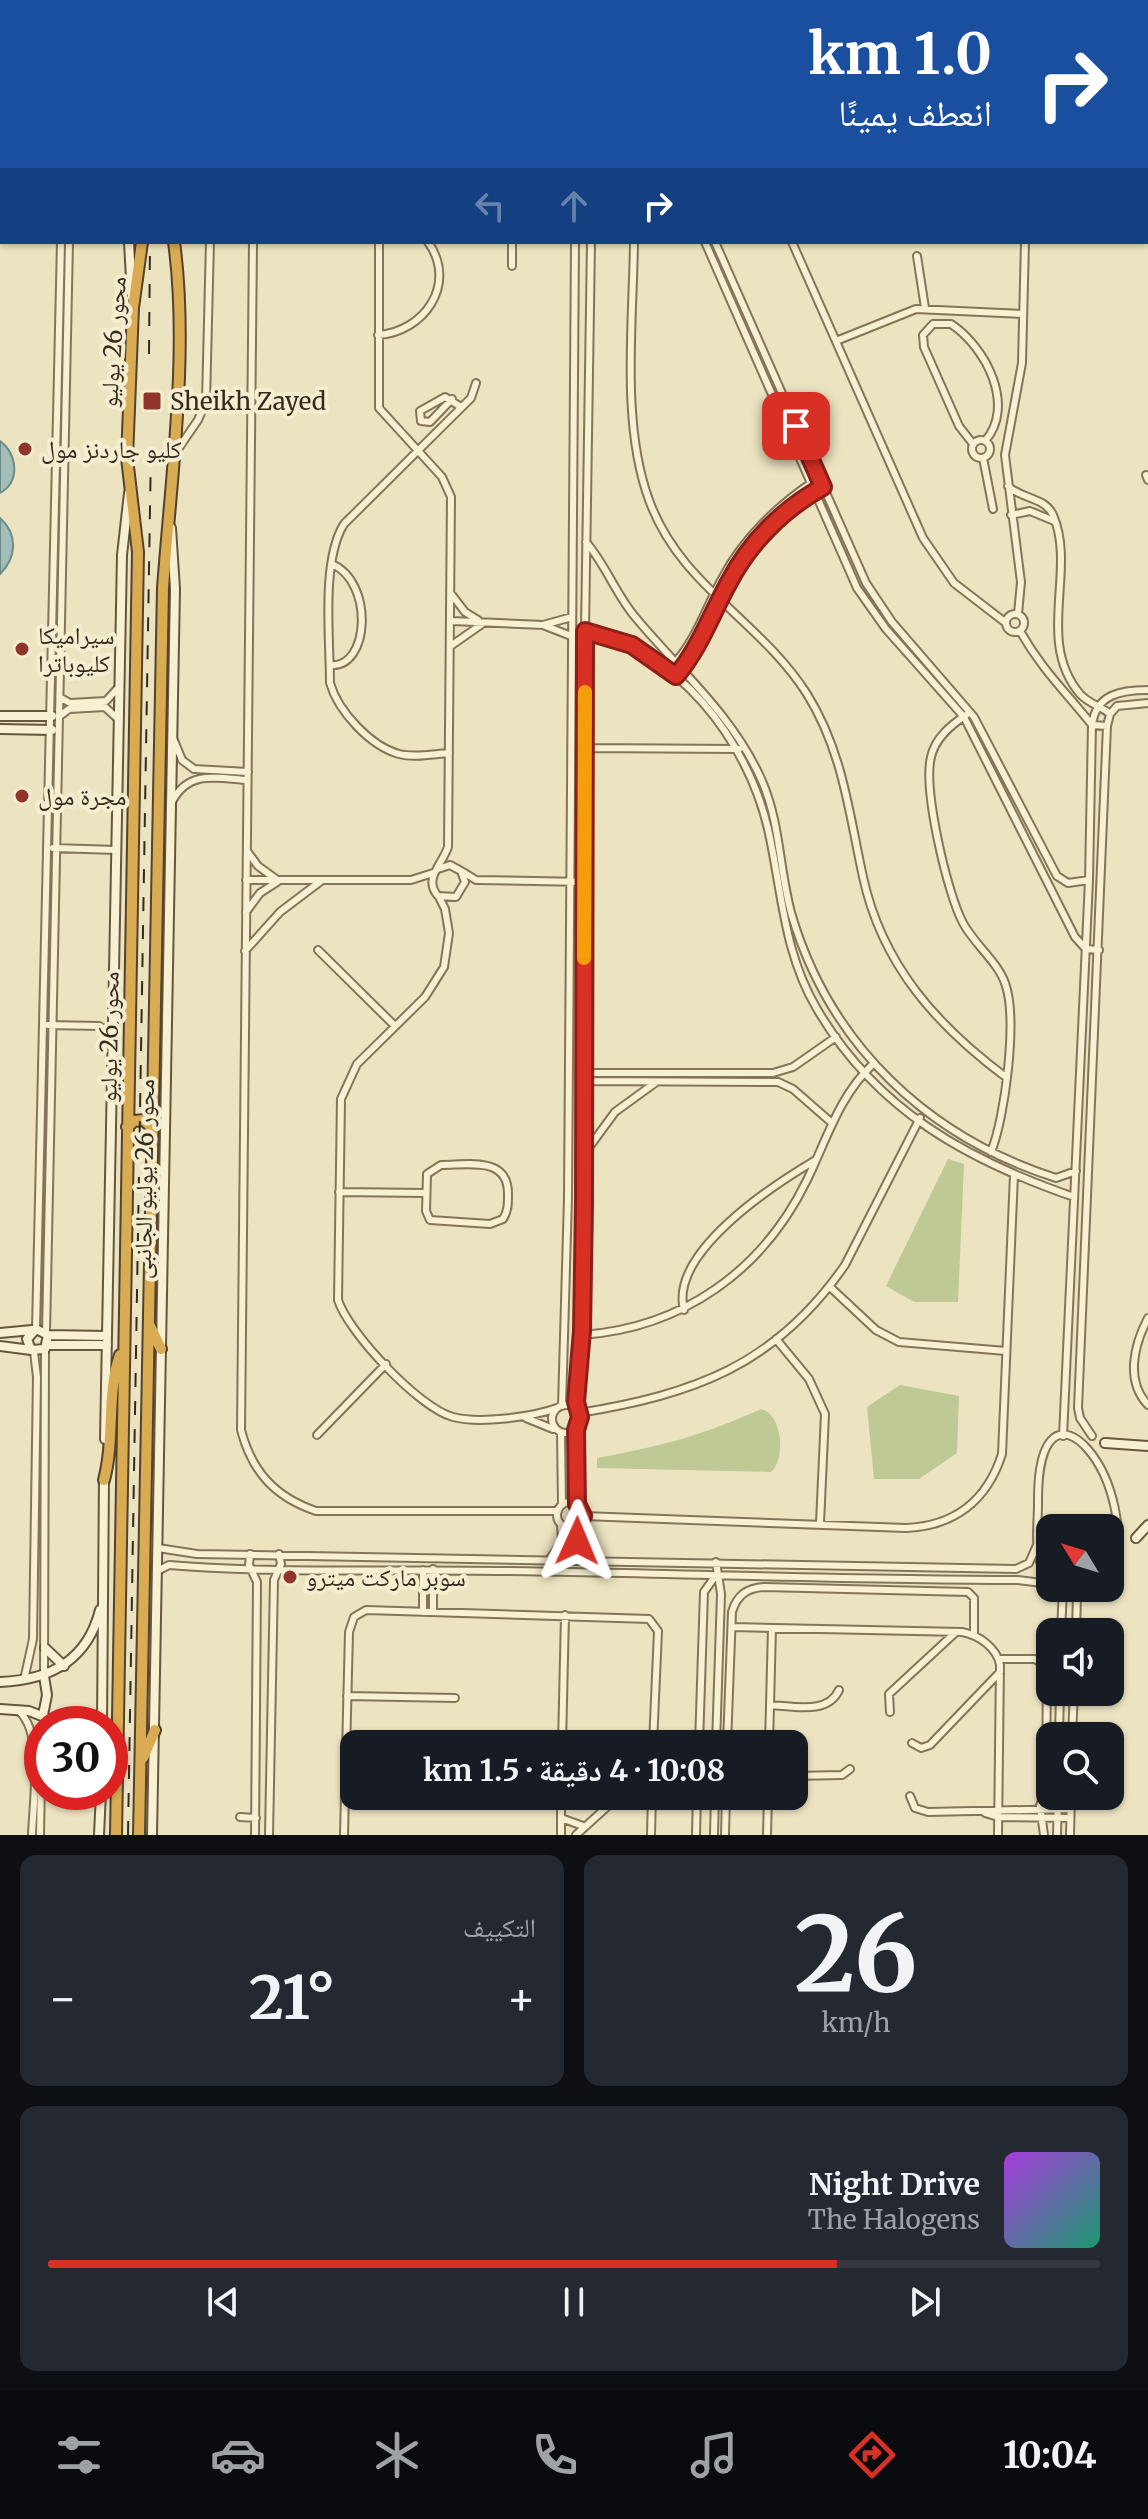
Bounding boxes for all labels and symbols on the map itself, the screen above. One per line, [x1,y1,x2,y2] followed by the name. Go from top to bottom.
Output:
[93,275,133,409] street label: محور 26 يوليو
[170,386,326,417] place label: Sheikh Zayed
[141,390,163,412] marker: Sheikh Zayed
[762,392,830,460] pin
[41,434,181,465] place label: كليو جاردنز مول
[16,440,34,458] marker: كليو جاردنز مول
[38,620,115,679] place label: سيراميكا كليوباترا
[13,640,31,658] marker: سيراميكا كليوباترا
[38,781,127,812] place label: مجرة مول
[13,787,31,805] marker: مجرة مول
[92,971,126,1103] street label: محور 26 يوليو
[127,1079,161,1279] street label: محور 26 يوليو الجانبى
[535,1499,619,1583] position arrow
[1036,1514,1124,1602] north arrow
[306,1562,466,1593] place label: سوبر ماركت ميترو
[281,1568,299,1586] marker: سوبر ماركت ميترو
[24,1706,128,1810] speed limit sign: 30

